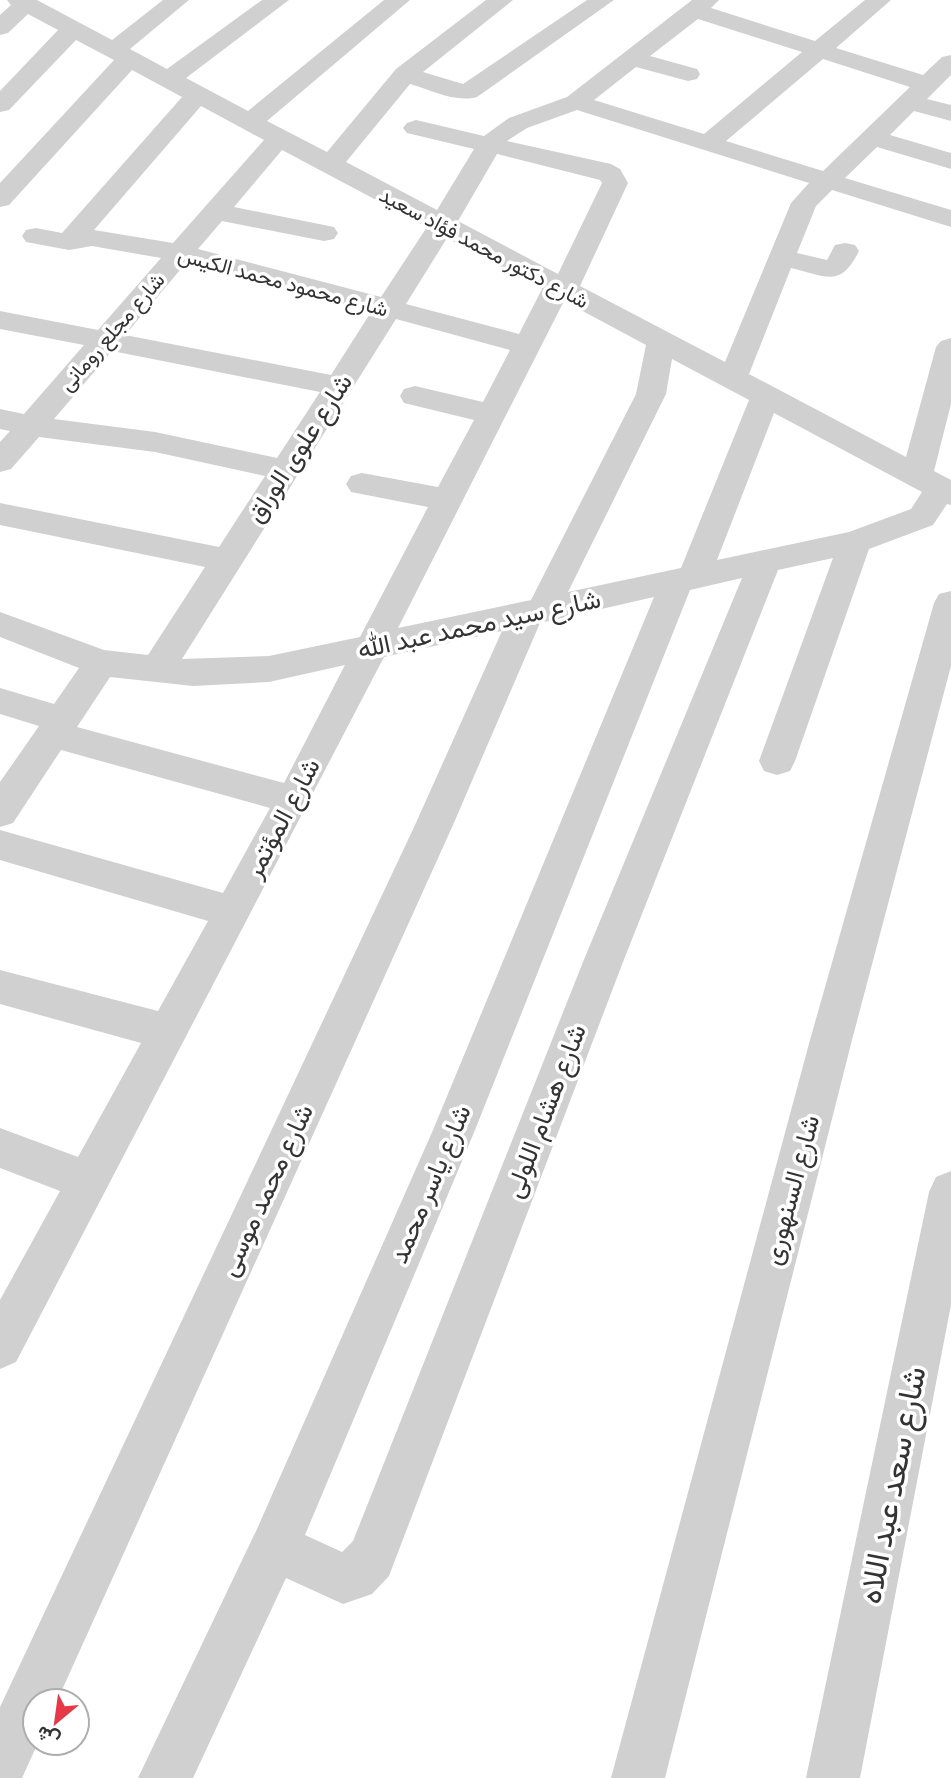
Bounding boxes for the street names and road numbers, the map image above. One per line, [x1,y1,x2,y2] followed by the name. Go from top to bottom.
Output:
[374,181,594,315] street label: شارع دكتور محمد فؤاد سعيد
[175,240,391,324] street label: شارع محمود محمد الكيس
[53,267,171,397] street label: شارع مجلع رومانى
[238,367,361,530] street label: شارع علوى الوراق
[354,582,604,667] street label: شارع سيد محمد عبد الله
[236,752,329,885] street label: شارع المؤتمر
[496,1019,595,1203] street label: شارع هشام اللولى
[211,1098,322,1282] street label: شارع محمد موسى
[381,1100,480,1269] street label: شارع ياسر محمد
[755,1111,828,1269] street label: شارع السنهورى
[847,1363,937,1607] street label: شارع سعد عبد اللاه

